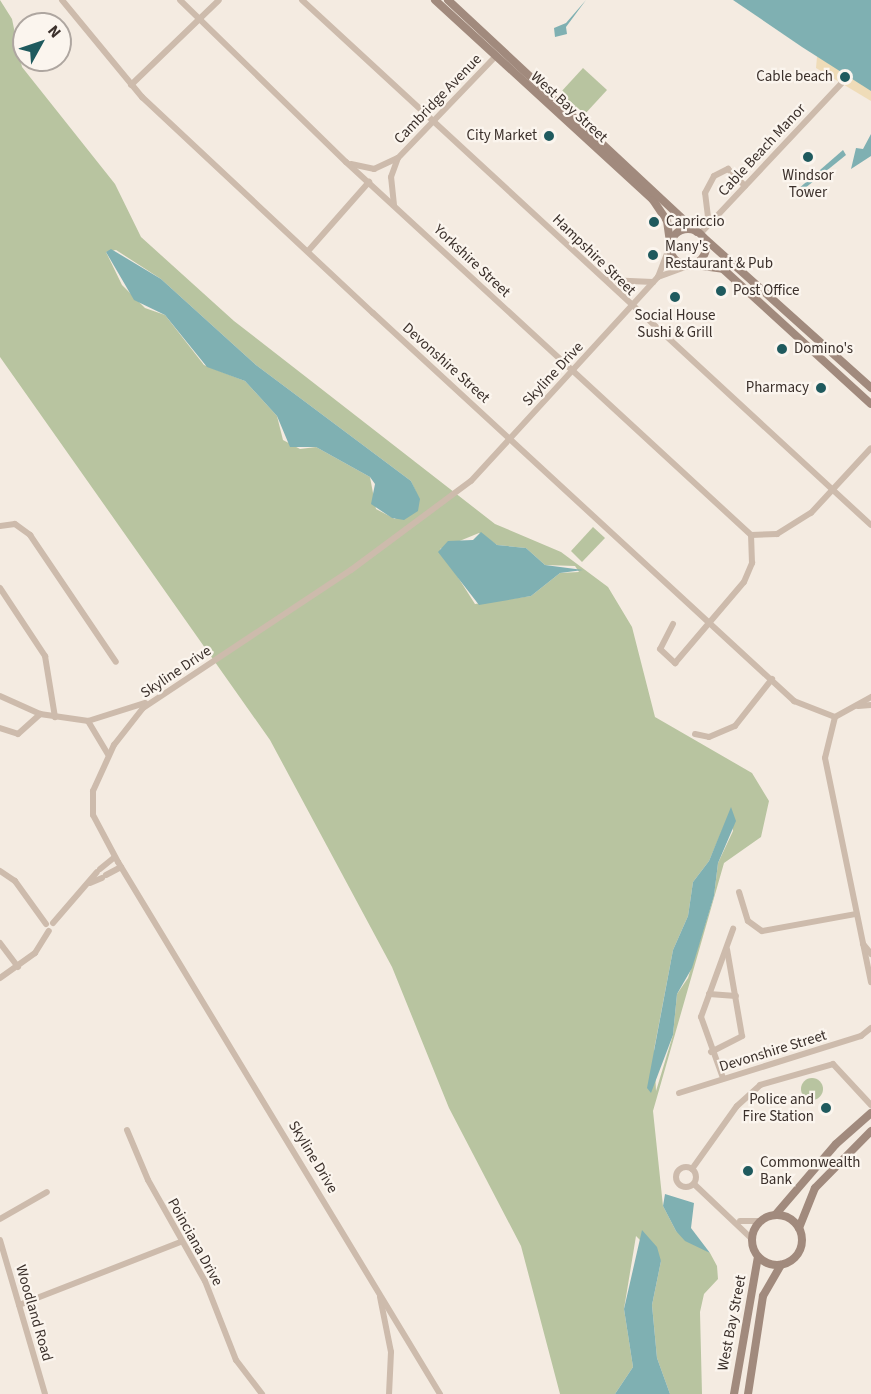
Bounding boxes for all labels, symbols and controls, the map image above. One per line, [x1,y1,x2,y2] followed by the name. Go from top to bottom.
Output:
[12,12,72,72] north arrow
[42,21,66,43] text: N
[391,50,485,148] street label: Cambridge Avenue
[527,68,611,146] street label: West Bay Street
[756,68,833,86] place label: Cable beach
[838,70,852,84] marker: Cable beach
[714,100,810,200] street label: Cable Beach Manor
[466,127,537,145] place label: City Market
[542,129,556,143] marker: City Market
[801,150,815,164] marker: Windsor Tower
[782,166,834,201] place label: Windsor Tower
[548,211,640,299] street label: Hampshire Street
[666,213,725,231] place label: Capriccio
[647,215,661,229] marker: Capriccio
[430,221,514,301] street label: Yorkshire Street
[665,237,773,272] place label: Many's Restaurant & Pub
[646,248,660,262] marker: Many's Restaurant & Pub
[733,282,800,300] place label: Post Office
[714,284,728,298] marker: Post Office
[668,290,682,304] marker: Social House Sushi & Grill
[635,306,715,341] place label: Social House Sushi & Grill
[399,319,493,407] street label: Devonshire Street
[519,338,587,410] street label: Skyline Drive
[794,340,853,358] place label: Domino's
[775,342,789,356] marker: Domino's
[746,379,809,397] place label: Pharmacy
[814,381,828,395] marker: Pharmacy
[137,642,215,702] street label: Skyline Drive
[717,1026,829,1076] street label: Devonshire Street
[743,1090,814,1125] place label: Police and Fire Station
[819,1101,833,1115] marker: Police and Fire Station
[284,1118,342,1196] street label: Skyline Drive
[760,1153,860,1188] place label: Commonwealth Bank
[741,1164,755,1178] marker: Commonwealth Bank
[163,1195,227,1289] street label: Poinciana Drive
[12,1263,56,1363] street label: Woodland Road
[714,1274,750,1372] street label: West Bay Street

